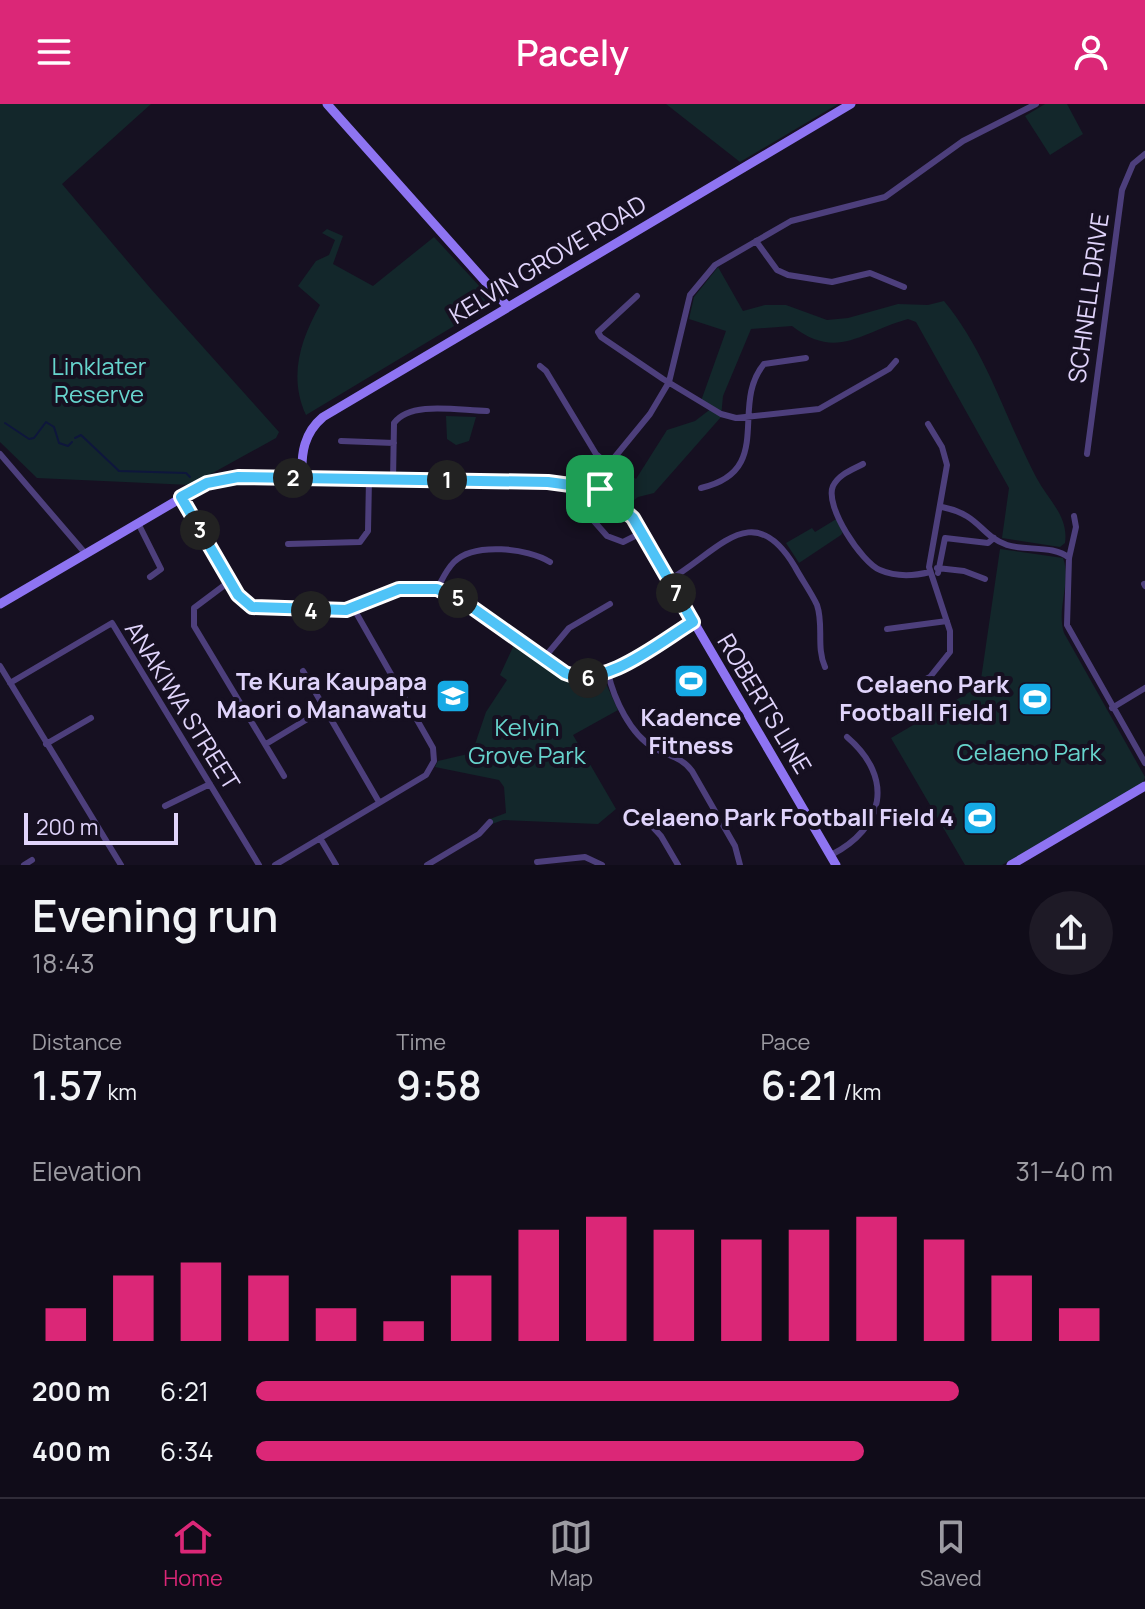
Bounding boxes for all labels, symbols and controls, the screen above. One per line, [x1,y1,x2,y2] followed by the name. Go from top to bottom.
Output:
[516,28,629,77] text: Pacely
[32,30,76,74] icon: menu
[1069,30,1113,74] icon: person
[442,187,652,331] street label: KELVIN GROVE ROAD
[1059,211,1116,385] street label: SCHNELL DRIVE
[52,349,147,410] park label: Linklater Reserve
[566,455,634,523] pin
[273,458,313,498] pin: 2
[427,460,467,500] pin: 1
[286,463,300,493] text: 2
[442,465,452,495] text: 1
[578,467,622,511] icon: arrive
[180,510,220,550] pin: 3
[194,515,206,545] text: 3
[656,573,696,613] pin: 7
[438,578,478,618] pin: 5
[670,578,682,608] text: 7
[452,583,464,613] text: 5
[291,591,331,631] pin: 4
[304,596,318,626] text: 4
[118,614,249,797] street label: ANAKIWA STREET
[710,627,820,779] street label: ROBERTS LINE
[568,658,608,698] pin: 6
[672,662,710,700] sports icon: Kadence Fitness
[581,663,595,693] text: 6
[217,664,427,725] place label: Te Kura Kaupapa Maori o Manawatu
[839,667,1010,728] place label: Celaeno Park Football Field 1
[434,677,472,715] school or university icon: Te Kura Kaupapa Maori o Manawatu
[1016,680,1054,718] sports icon: Celaeno Park Football Field 1
[641,700,741,761] place label: Kadence Fitness
[468,710,587,771] park label: Kelvin Grove Park
[957,735,1102,768] park label: Celaeno Park
[961,799,999,837] sports icon: Celaeno Park Football Field 4
[623,800,954,833] place label: Celaeno Park Football Field 4
[24,809,178,845] scale bar
[36,812,98,842] text: 200 m
[32,885,278,945] text: Evening run
[1029,891,1113,975] button: share
[32,945,95,981] text: 18:43
[32,1027,122,1057] text: Distance
[396,1027,446,1057] text: Time
[761,1027,810,1057] text: Pace
[32,1057,103,1112] text: 1.57
[396,1057,482,1112] text: 9:58
[761,1057,839,1112] text: 6:21
[103,1077,137,1107] text: km
[839,1077,882,1107] text: /km
[32,1153,142,1189] text: Elevation
[1015,1153,1113,1189] text: 31–40 m
[32,1373,110,1409] text: 200 m
[160,1373,209,1409] text: 6:21
[32,1433,111,1469] text: 400 m
[160,1433,214,1469] text: 6:34
[163,1515,223,1593] tab: Home
[549,1515,593,1593] tab: Map
[920,1515,982,1593] tab: Saved

